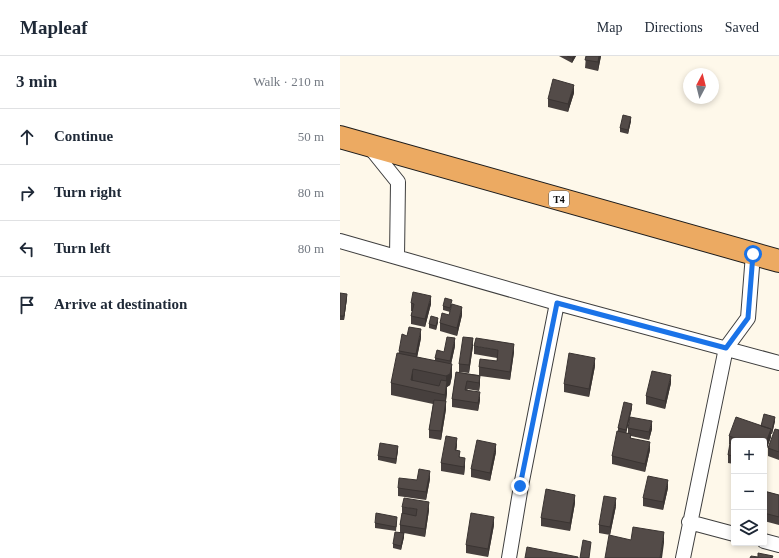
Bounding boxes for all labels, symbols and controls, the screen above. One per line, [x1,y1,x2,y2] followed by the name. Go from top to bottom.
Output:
[20,17,88,38] text: Mapleaf
[597,20,622,35] text: Map
[644,20,703,35] text: Directions
[725,20,759,35] text: Saved
[683,68,719,104] north arrow
[16,72,57,91] text: 3 min
[253,74,324,89] text: Walk · 210 m
[16,126,38,148] icon: ahead
[54,128,113,144] text: Continue
[298,129,324,144] text: 50 m
[16,182,38,204] icon: right
[54,184,121,200] text: Turn right
[298,185,324,200] text: 80 m
[549,191,569,207] road number: T4
[16,238,38,260] icon: left
[54,240,111,256] text: Turn left
[298,241,324,256] text: 80 m
[744,245,762,263] route start
[16,294,38,316] icon: arrive
[54,296,187,312] text: Arrive at destination
[731,438,767,546] map controls
[731,438,767,474] button: +
[731,474,767,510] button: −
[511,477,529,495] route end
[731,510,767,546] button: layers

